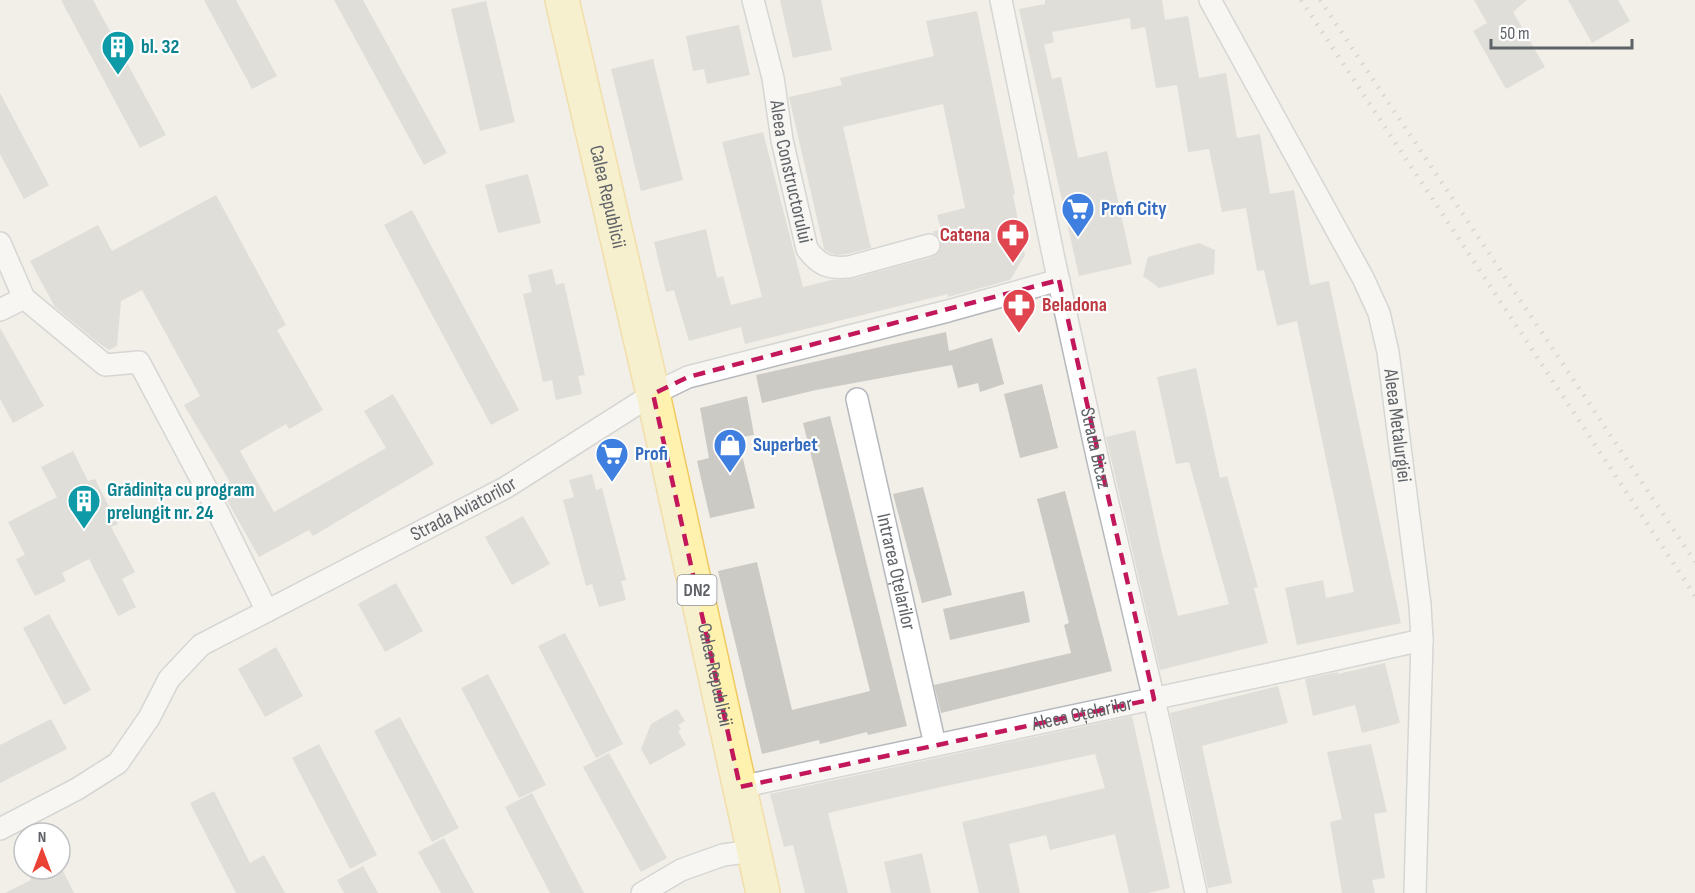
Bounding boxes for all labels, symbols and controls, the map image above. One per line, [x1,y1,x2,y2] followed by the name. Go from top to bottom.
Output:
[1491,12,1632,50] scale bar
[1500,23,1530,44] text: 50 m
[100,29,136,76] building icon: bl. 32
[141,35,179,59] place label: bl. 32
[764,98,817,246] street label: Aleea Constructorului
[584,143,631,251] street label: Calea Republicii
[1060,191,1096,238] supermarket icon: Profi City
[1101,197,1167,221] place label: Profi City
[995,217,1031,264] pharmacy icon: Catena
[940,223,990,247] place label: Catena
[1001,287,1037,334] pharmacy icon: Beladona
[1042,293,1107,317] place label: Beladona
[1378,367,1416,484] street label: Aleea Metalurgiei
[1075,405,1116,491] street label: Strada Bicaz
[712,427,748,474] shop icon: Superbet
[753,433,818,457] place label: Superbet
[594,436,630,483] supermarket icon: Profi
[635,442,668,466] place label: Profi
[406,472,521,547] street label: Strada Aviatorilor
[107,478,255,525] place label: Grădinița cu program prelungit nr. 24
[66,483,102,530] building icon: Grădinița cu program prelungit nr. 24
[871,511,921,633] street label: Intrarea Oțelarilor
[678,575,716,605] road number: DN2
[692,621,738,729] street label: Calea Republicii
[1029,691,1135,737] street label: Aleea Oțelarilor
[12,821,72,881] north arrow
[38,828,46,847] text: N

